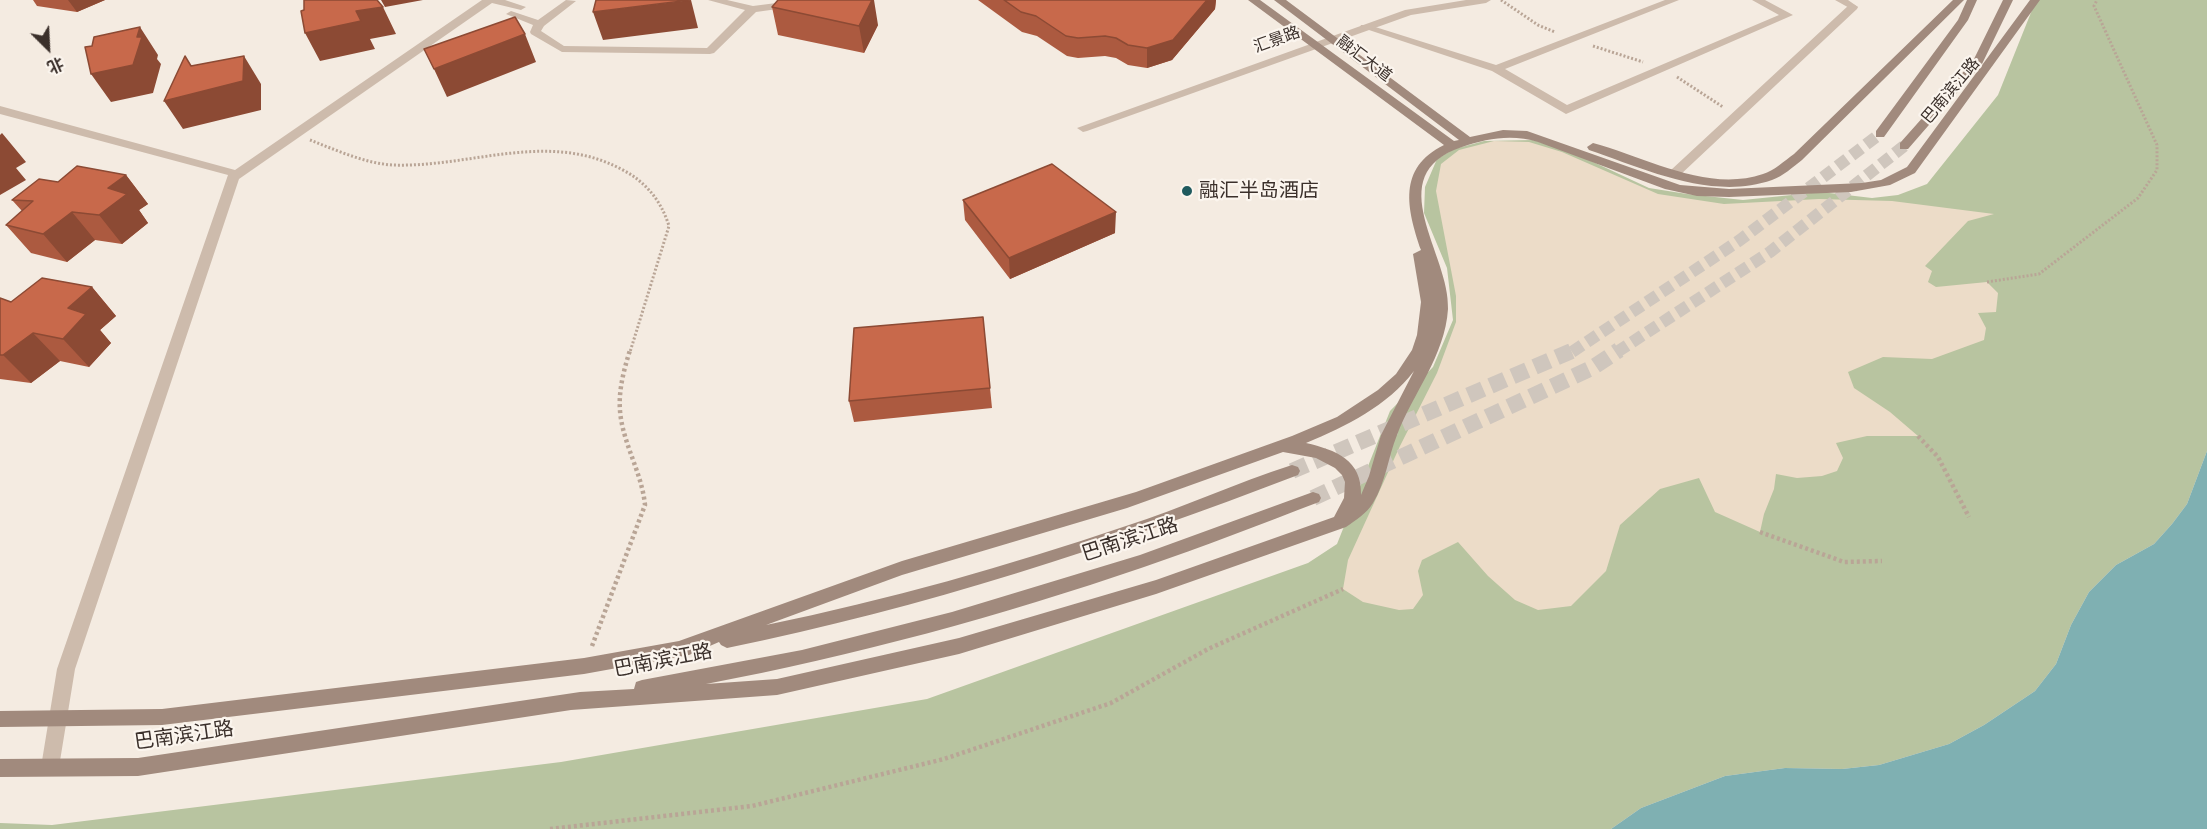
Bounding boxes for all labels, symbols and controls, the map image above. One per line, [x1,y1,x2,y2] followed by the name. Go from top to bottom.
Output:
[18,18,78,78] north arrow
[1251,23,1303,57] street label: 汇景路
[1333,32,1395,86] street label: 融汇大道
[44,53,67,77] text: 北
[1918,54,1984,128] street label: 巴南滨江路
[1199,179,1319,203] place label: 融汇半岛酒店
[1180,184,1194,198] marker: 融汇半岛酒店
[1079,513,1181,567] street label: 巴南滨江路
[612,640,714,682] street label: 巴南滨江路
[133,717,235,755] street label: 巴南滨江路

